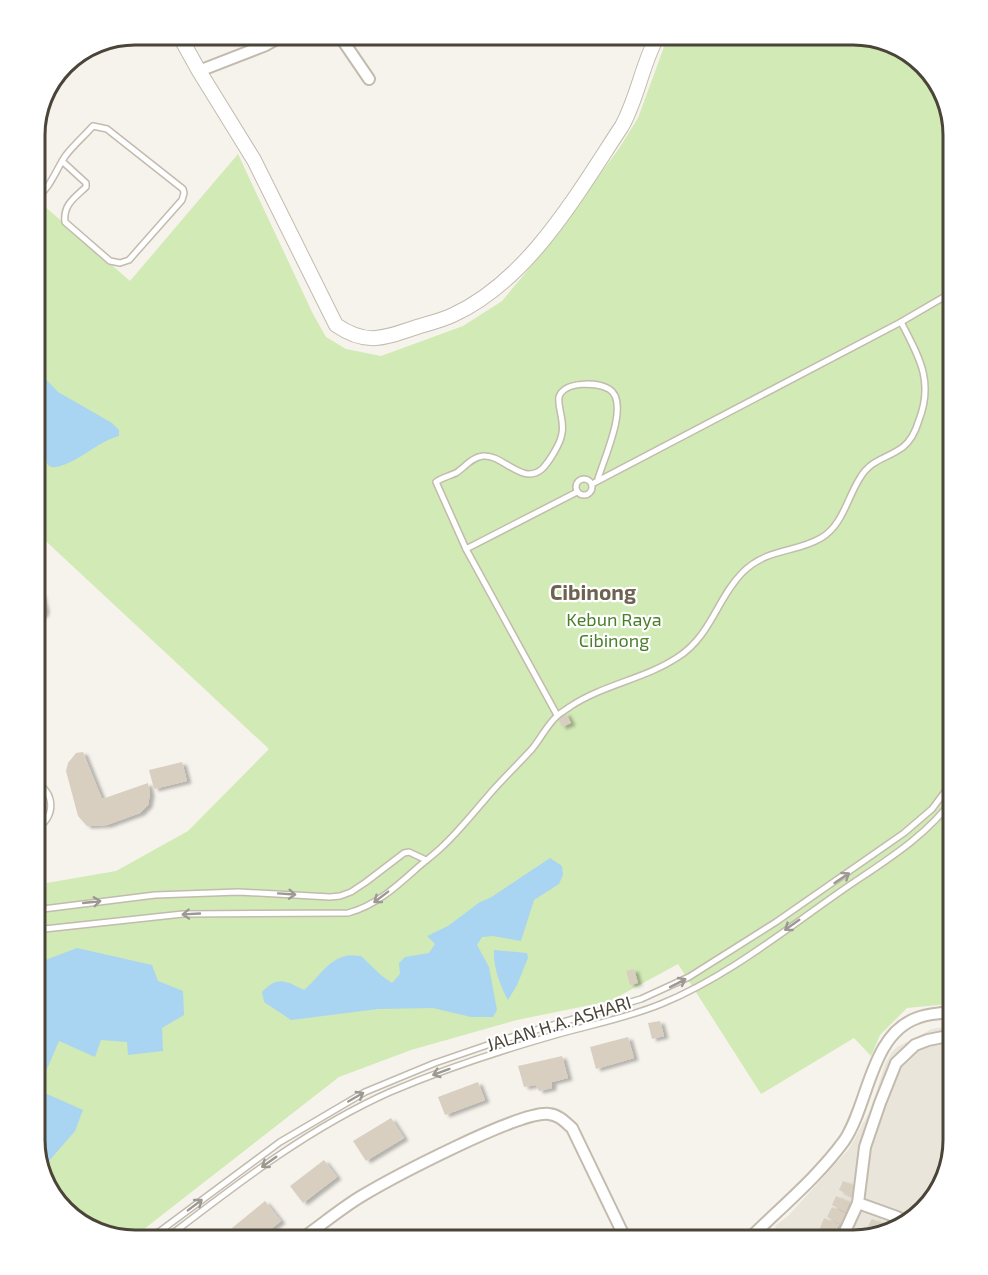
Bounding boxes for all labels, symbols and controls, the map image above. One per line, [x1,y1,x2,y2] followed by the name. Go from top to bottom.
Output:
[550,579,636,604] district label: Cibinong
[566,608,662,651] park label: Kebun Raya Cibinong
[833,871,850,883] one-way arrow
[277,889,296,900] one-way arrow
[374,891,390,903] one-way arrow
[82,896,102,907] one-way arrow
[181,908,201,919] one-way arrow
[784,919,801,931] one-way arrow
[669,977,686,989] one-way arrow
[484,991,634,1055] street label: JALAN H.A. ASHARI
[432,1068,451,1079] one-way arrow
[347,1091,364,1103] one-way arrow
[261,1156,277,1168] one-way arrow
[186,1199,202,1212] one-way arrow

